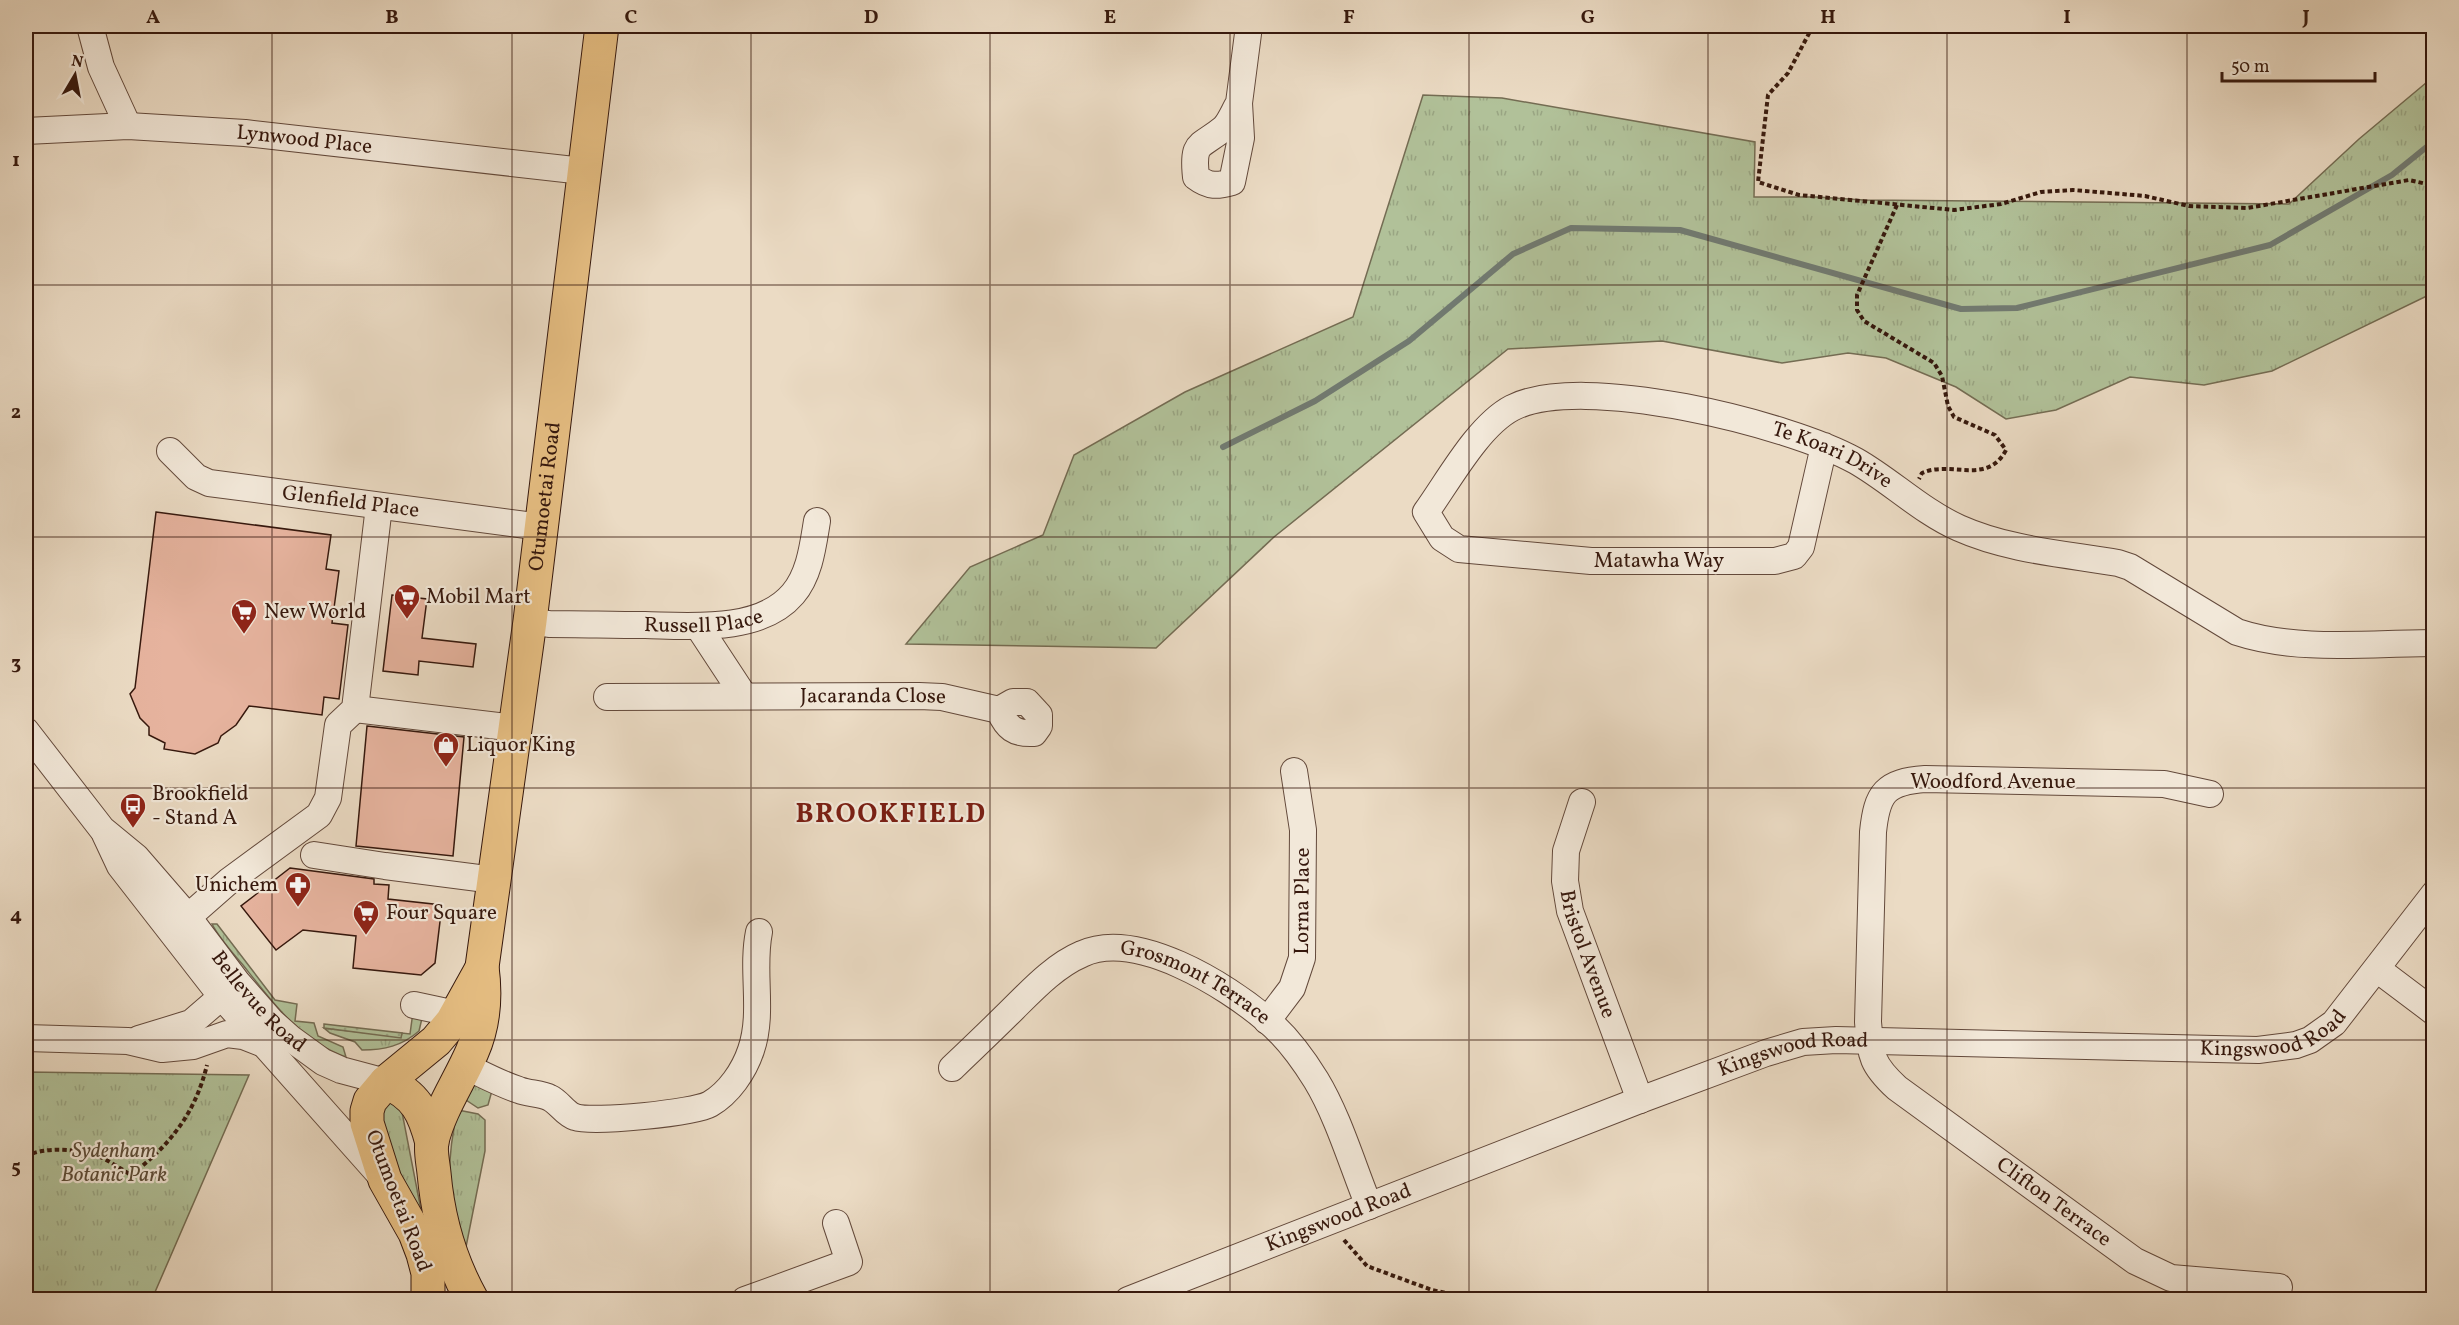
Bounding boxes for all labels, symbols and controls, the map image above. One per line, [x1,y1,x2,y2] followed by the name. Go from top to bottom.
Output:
[146,4,160,32] text: A
[385,4,399,32] text: B
[625,4,638,32] text: C
[864,4,878,32] text: D
[1104,4,1116,32] text: E
[1343,4,1355,32] text: F
[1581,4,1595,32] text: G
[1820,4,1836,32] text: H
[2063,4,2071,32] text: I
[2301,4,2310,32] text: J
[45,45,105,105] north arrow
[2222,45,2375,83] scale bar
[70,50,85,74] text: N
[2231,55,2270,80] text: 50 m
[236,118,374,162] street label: Lynwood Place
[12,147,20,175] text: 1
[11,399,21,427] text: 2
[1768,415,1899,496] street label: Te Koari Drive
[522,420,568,573] street label: Otumoetai Road
[280,478,421,525] street label: Glenfield Place
[1594,547,1725,576] street label: Matawha Way
[392,582,422,620] supermarket icon: Mobil Mart
[426,583,531,612] place label: Mobil Mart
[229,597,259,635] supermarket icon: New World
[264,598,366,627] place label: New World
[643,602,767,641] street label: Russell Place
[11,650,21,678] text: 3
[800,681,947,712] street label: Jacaranda Close
[431,730,461,768] shop icon: Liquor King
[466,731,575,760] place label: Liquor King
[1910,768,2076,797] street label: Woodford Avenue
[152,780,249,833] place label: Brookfield - Stand A
[118,791,148,829] bus stop icon: Brookfield - Stand A
[795,796,987,834] district label: BROOKFIELD
[1288,847,1317,955] street label: Lorna Place
[283,870,313,908] pharmacy icon: Unichem
[195,871,278,900] place label: Unichem
[1552,888,1623,1022] street label: Bristol Avenue
[351,898,381,936] supermarket icon: Four Square
[386,899,497,928] place label: Four Square
[10,902,22,930] text: 4
[1119,933,1277,1032] street label: Grosmont Terrace
[204,945,312,1060] street label: Bellevue Road
[2200,1003,2354,1065] street label: Kingswood Road
[1714,1025,1869,1084] street label: Kingswood Road
[358,1126,438,1276] street label: Otumoetai Road
[61,1137,167,1190] park label: Sydenham Botanic Park
[1990,1150,2117,1254] street label: Clifton Terrace
[11,1154,21,1182] text: 5
[1261,1176,1416,1259] street label: Kingswood Road

